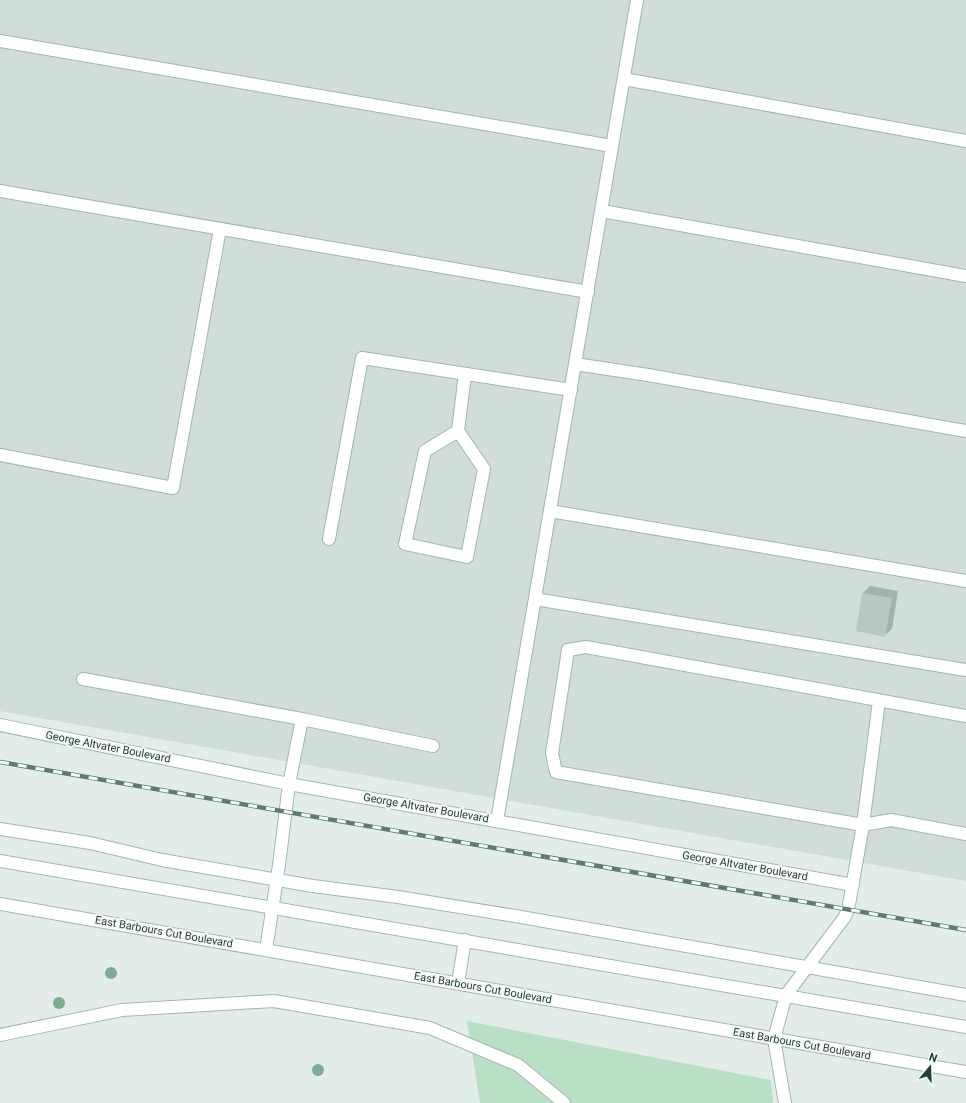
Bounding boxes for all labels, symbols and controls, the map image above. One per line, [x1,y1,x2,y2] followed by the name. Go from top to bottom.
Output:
[44,728,172,766] street label: George Altvater Boulevard
[362,791,490,825] street label: George Altvater Boulevard
[681,849,809,883] street label: George Altvater Boulevard
[94,913,234,951] street label: East Barbours Cut Boulevard
[413,969,553,1007] street label: East Barbours Cut Boulevard
[732,1025,872,1063] street label: East Barbours Cut Boulevard
[910,1047,950,1087] north arrow
[927,1051,939,1066] text: N

